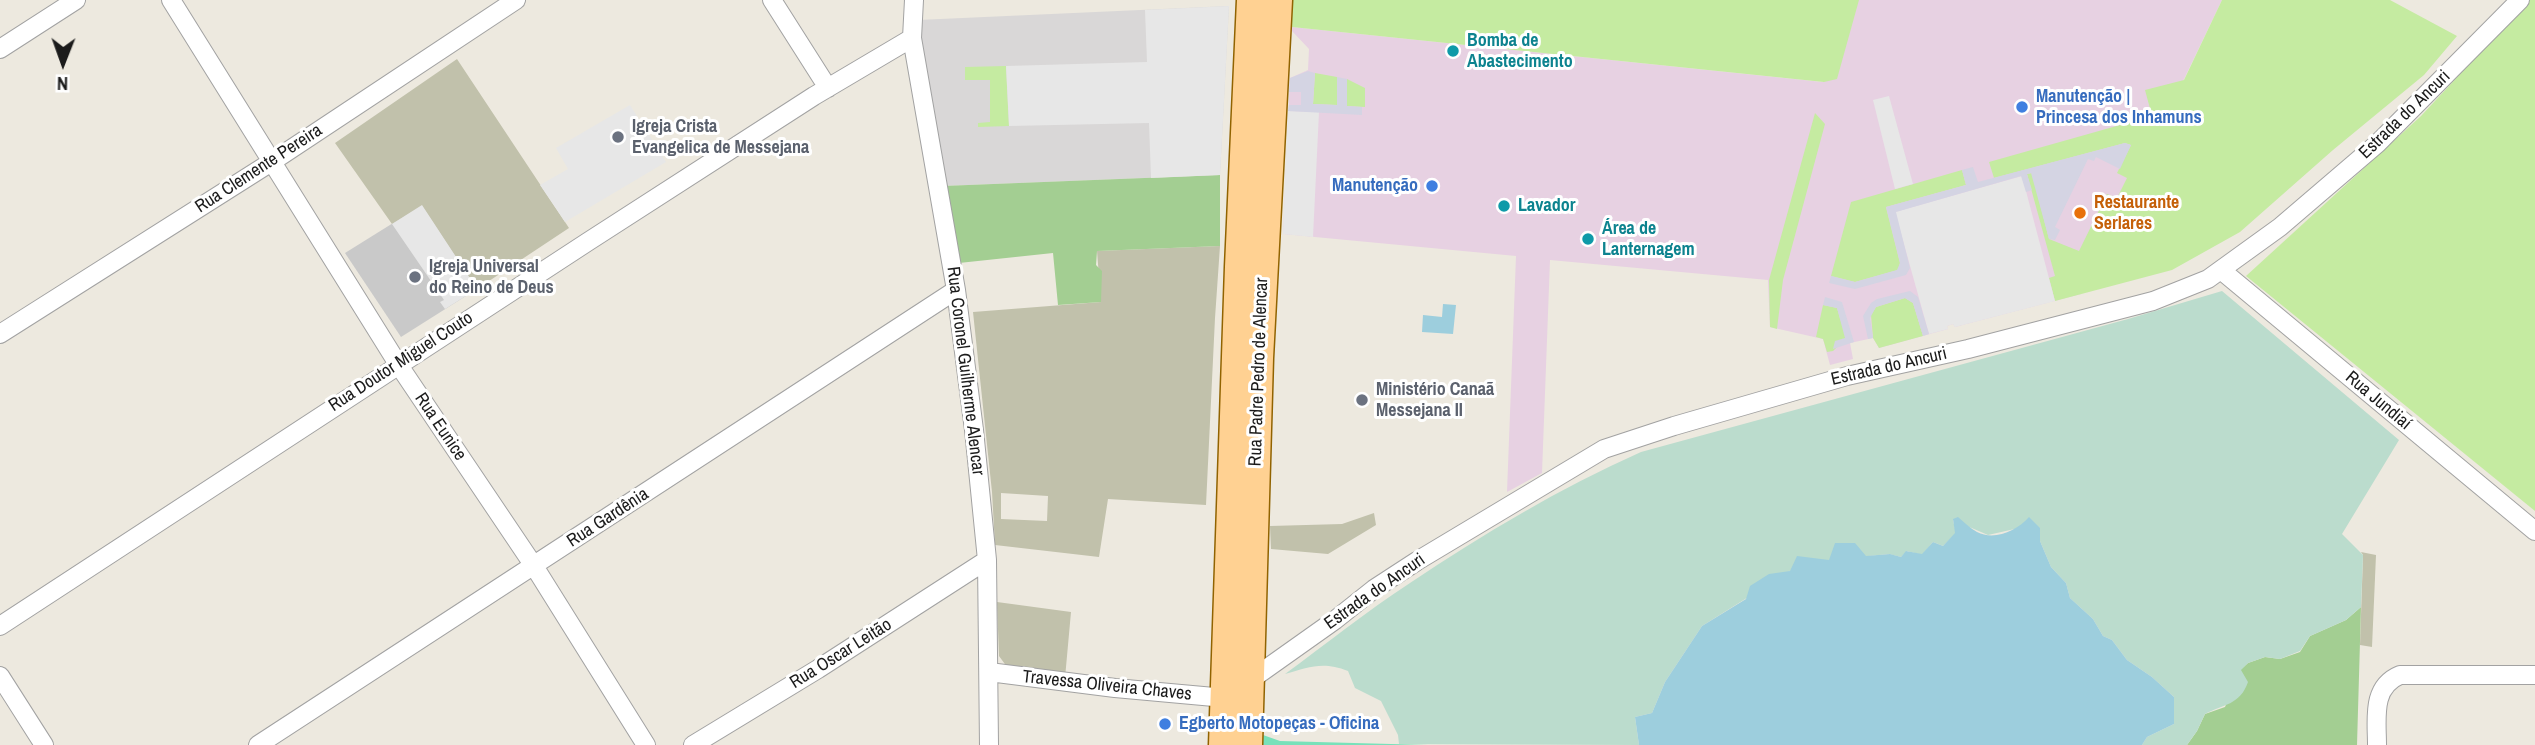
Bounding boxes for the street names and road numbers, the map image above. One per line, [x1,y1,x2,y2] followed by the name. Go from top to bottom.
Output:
[2355,66,2455,164] street label: Estrada do Ancuri
[192,120,326,218] street label: Rua Clemente Pereira
[941,265,989,477] street label: Rua Coronel Guilherme Alencar
[1245,277,1273,467] street label: Rua Padre Pedro de Alencar
[325,307,477,417] street label: Rua Doutor Miguel Couto
[1829,343,1949,391] street label: Estrada do Ancuri
[2341,367,2415,435] street label: Rua Jundiaí
[409,389,471,465] street label: Rua Eunice
[563,484,653,552] street label: Rua Gardênia
[1320,549,1430,635] street label: Estrada do Ancuri
[786,614,896,694] street label: Rua Oscar Leitão
[1021,666,1193,706] street label: Travessa Oliveira Chaves

